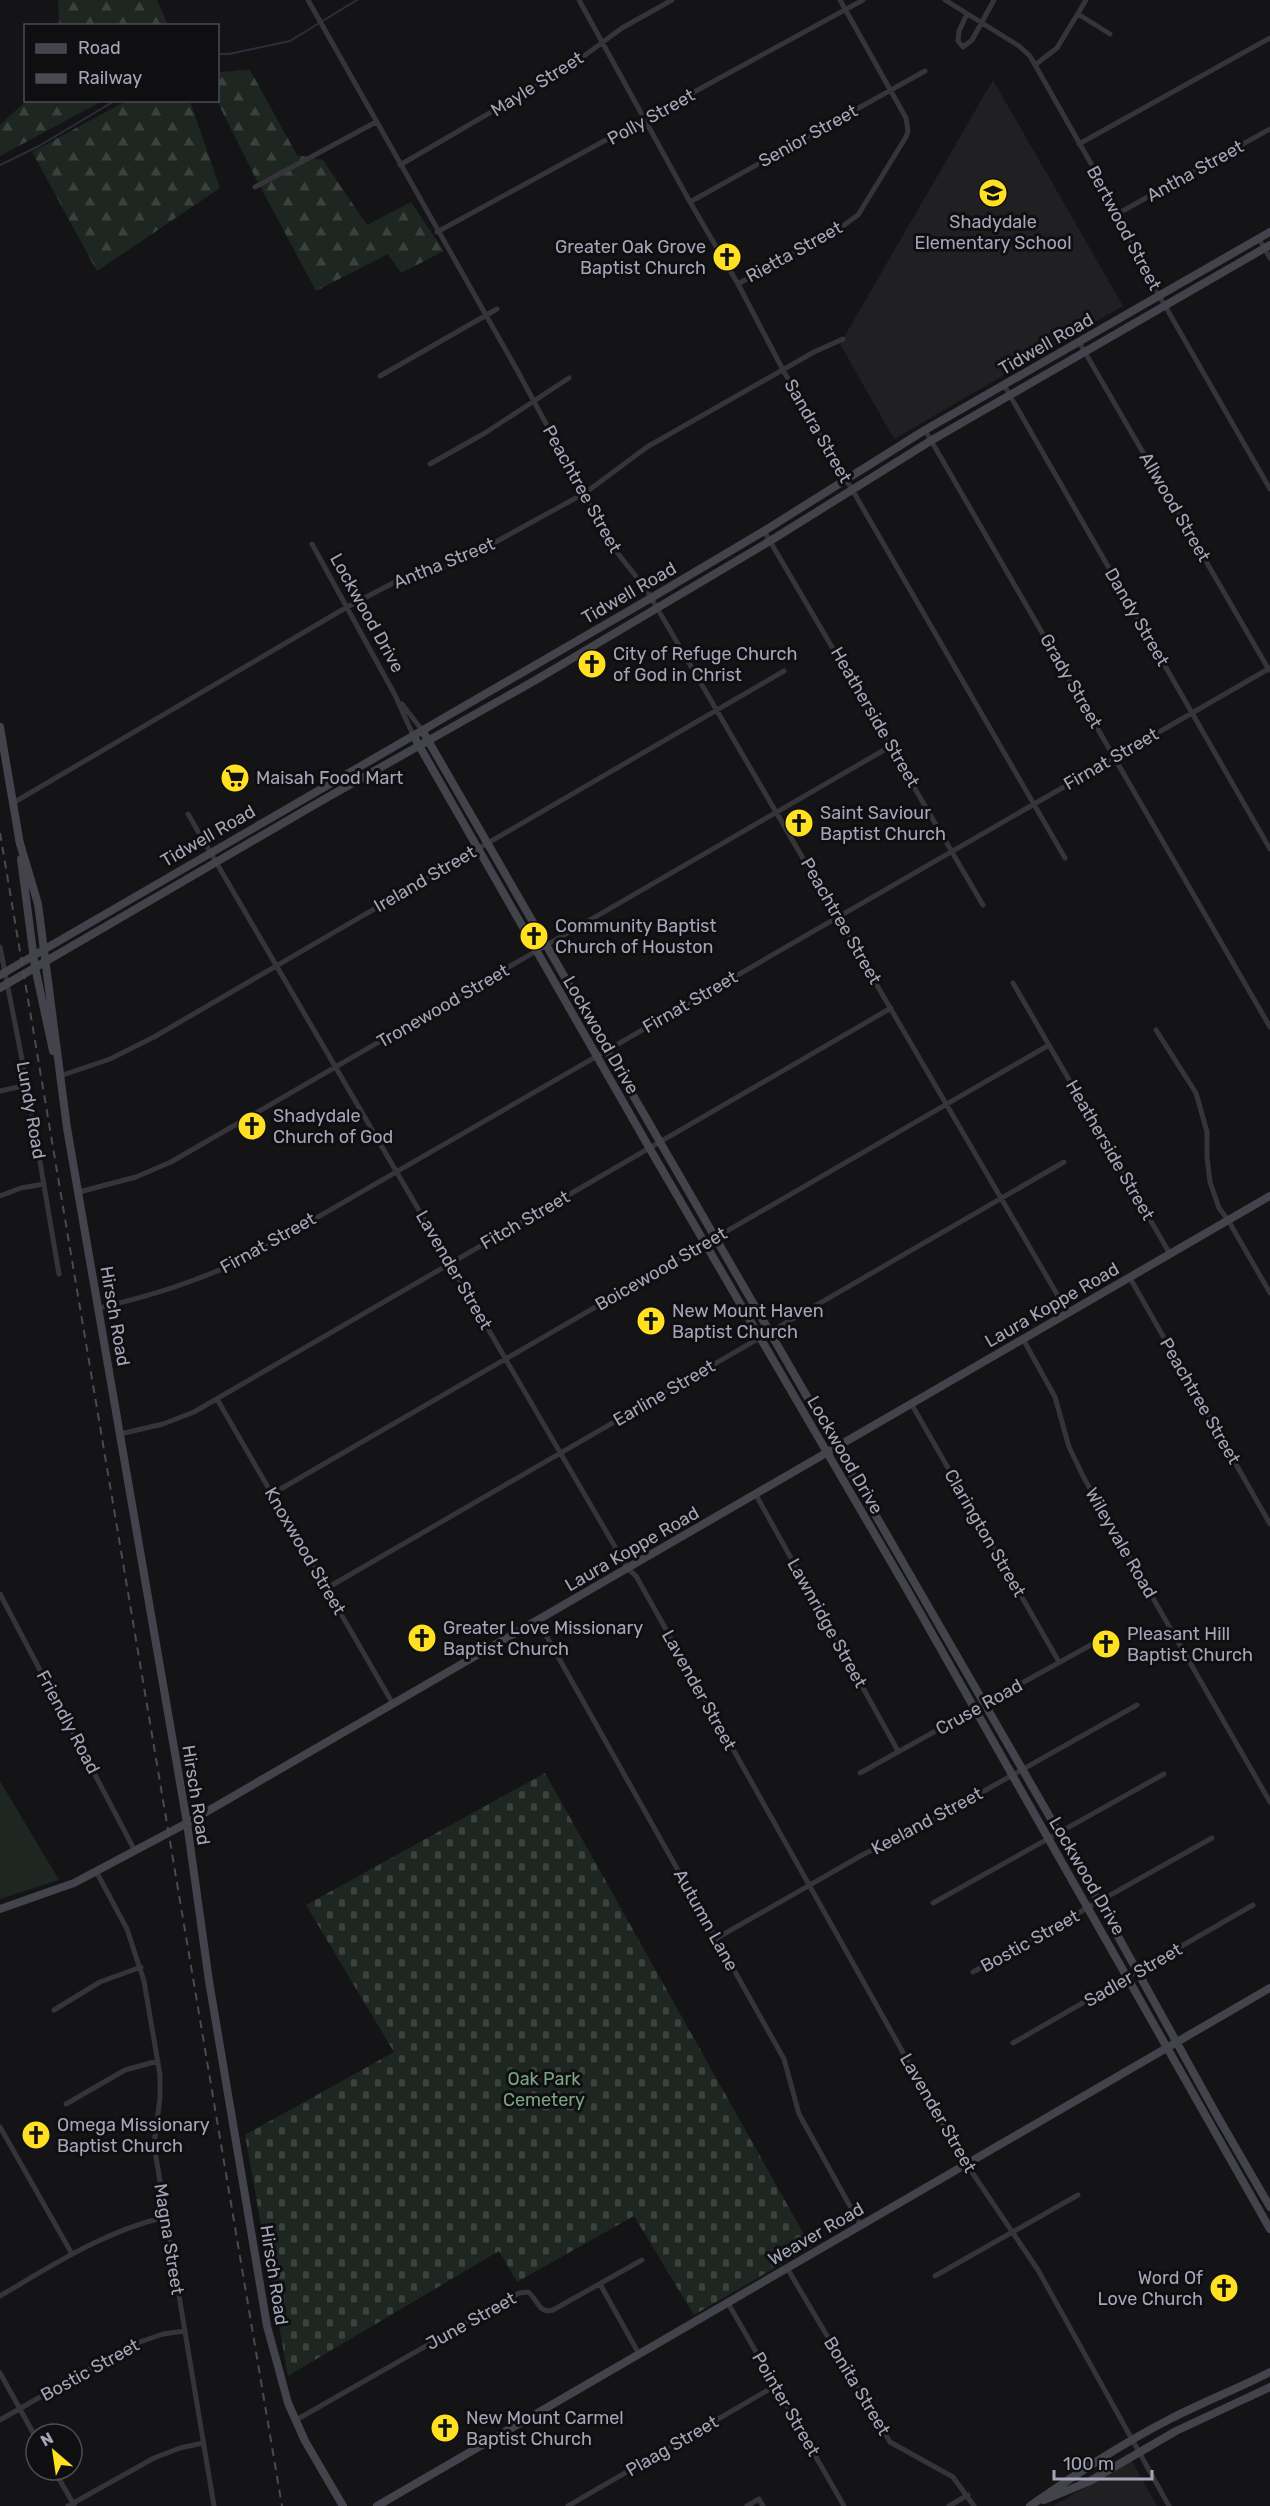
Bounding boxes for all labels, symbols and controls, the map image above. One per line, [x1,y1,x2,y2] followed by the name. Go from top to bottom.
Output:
[24,24,219,102] legend
[78,37,121,59] text: Road
[487,47,587,121] street label: Mayle Street
[78,67,142,89] text: Railway
[604,84,698,150] street label: Polly Street
[755,100,861,172] street label: Senior Street
[1143,135,1247,207] street label: Antha Street
[1082,162,1166,294] street label: Bertwood Street
[977,177,1009,209] school or university icon: Shadydale Elementary School
[914,211,1072,254] place label: Shadydale Elementary School
[742,217,846,287] street label: Rietta Street
[555,236,706,279] place label: Greater Oak Grove Baptist Church
[711,241,743,273] church icon: Greater Oak Grove Baptist Church
[995,308,1097,380] street label: Tidwell Road
[780,375,856,487] street label: Sandra Street
[538,421,626,557] street label: Peachtree Street
[1135,448,1215,566] street label: Allwood Street
[390,533,498,593] street label: Antha Street
[325,550,409,676] street label: Lockwood Drive
[578,557,680,629] street label: Tidwell Road
[1100,564,1174,670] street label: Dandy Street
[1035,630,1107,732] street label: Grady Street
[613,643,797,686] place label: City of Refuge Church of God in Christ
[826,643,924,791] street label: Heatherside Street
[576,648,608,680] church icon: City of Refuge Church of God in Christ
[1060,723,1162,795] street label: Firnat Street
[219,762,251,794] supermarket icon: Maisah Food Mart
[256,767,403,789] place label: Maisah Food Mart
[157,800,259,872] street label: Tidwell Road
[820,802,946,845] place label: Saint Saviour Baptist Church
[783,807,815,839] church icon: Saint Saviour Baptist Church
[370,841,480,917] street label: Ireland Street
[796,854,886,988] street label: Peachtree Street
[555,915,717,958] place label: Community Baptist Church of Houston
[518,920,550,952] church icon: Community Baptist Church of Houston
[373,959,513,1053] street label: Tronewood Street
[639,966,741,1038] street label: Firnat Street
[558,972,644,1098] street label: Lockwood Drive
[12,1059,50,1161] street label: Lundy Road
[1061,1076,1159,1224] street label: Heatherside Street
[273,1105,393,1148] place label: Shadydale Church of God
[236,1110,268,1142] church icon: Shadydale Church of God
[477,1186,573,1254] street label: Fitch Street
[411,1206,497,1334] street label: Lavender Street
[216,1208,320,1278] street label: Firnat Street
[591,1222,731,1316] street label: Boicewood Street
[981,1258,1123,1352] street label: Laura Koppe Road
[95,1264,135,1368] street label: Hirsch Road
[672,1300,824,1343] place label: New Mount Haven Baptist Church
[635,1305,667,1337] church icon: New Mount Haven Baptist Church
[1155,1334,1245,1468] street label: Peachtree Street
[609,1355,719,1431] street label: Earline Street
[802,1392,888,1518] street label: Lockwood Drive
[940,1465,1030,1601] street label: Clarington Street
[260,1483,350,1619] street label: Knoxwood Street
[1081,1484,1161,1602] street label: Wileyvale Road
[561,1502,703,1596] street label: Laura Koppe Road
[782,1554,872,1692] street label: Lawnridge Street
[443,1617,643,1660] place label: Greater Love Missionary Baptist Church
[406,1622,438,1654] church icon: Greater Love Missionary Baptist Church
[1127,1623,1253,1666] place label: Pleasant Hill Baptist Church
[657,1626,741,1754] street label: Lavender Street
[1090,1628,1122,1660] church icon: Pleasant Hill Baptist Church
[32,1666,104,1778] street label: Friendly Road
[932,1674,1026,1740] street label: Cruse Road
[177,1743,215,1847] street label: Hirsch Road
[868,1782,986,1860] street label: Keeland Street
[1044,1813,1130,1939] street label: Lockwood Drive
[669,1865,743,1975] street label: Autumn Lane
[977,1905,1083,1977] street label: Bostic Street
[1080,1938,1186,2012] street label: Sadler Street
[895,2049,981,2177] street label: Lavender Street
[503,2068,585,2111] park label: Oak Park Cemetery
[57,2114,210,2157] place label: Omega Missionary Baptist Church
[20,2119,52,2151] church icon: Omega Missionary Baptist Church
[149,2182,189,2296] street label: Magna Street
[764,2198,868,2270] street label: Weaver Road
[255,2223,293,2327] street label: Hirsch Road
[1098,2267,1203,2310] place label: Word Of Love Church
[1208,2272,1240,2304] church icon: Word Of Love Church
[422,2287,520,2355] street label: June Street
[819,2333,895,2439] street label: Bonita Street
[37,2334,143,2406] street label: Bostic Street
[747,2348,825,2460] street label: Pointer Street
[466,2407,624,2450] place label: New Mount Carmel Baptist Church
[622,2411,722,2481] street label: Plaag Street
[429,2412,461,2444] church icon: New Mount Carmel Baptist Church
[24,2422,84,2482] north arrow
[37,2428,57,2450] text: N
[1054,2443,1152,2481] scale bar
[1063,2453,1114,2475] text: 100 m

